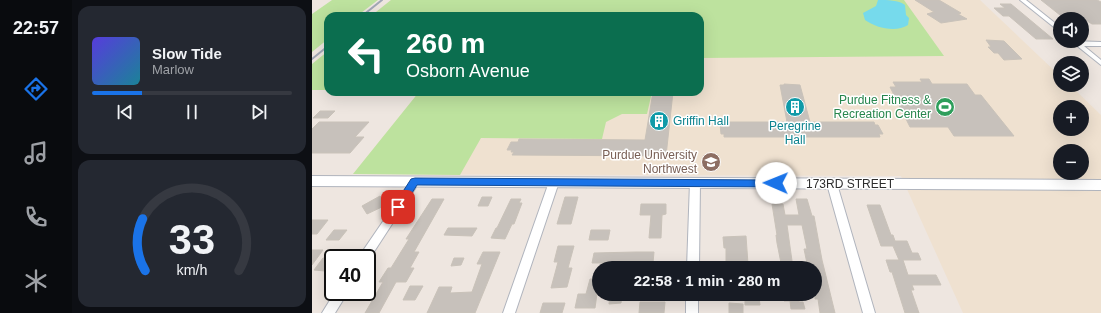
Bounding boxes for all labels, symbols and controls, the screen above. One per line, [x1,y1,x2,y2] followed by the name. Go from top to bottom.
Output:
[1053,12,1089,180] map controls
[1053,12,1089,48] button: sound
[13,18,59,38] text: 22:57
[340,28,392,80] icon: left
[406,28,485,59] text: 260 m
[152,45,222,62] text: Slow Tide
[1053,56,1089,92] button: layers
[406,61,530,81] text: Osborn Avenue
[152,62,194,77] text: Marlow
[22,75,50,103] icon: directions
[834,93,931,121] place label: Purdue Fitness & Recreation Center
[784,96,806,118] building icon: Peregrine Hall
[934,96,956,118] sports icon: Purdue Fitness & Recreation Center
[1053,100,1089,136] button: +
[114,101,136,123] icon: previous
[181,101,203,123] icon: pause
[248,101,270,123] icon: next
[648,110,670,132] building icon: Griffin Hall
[673,114,729,128] place label: Griffin Hall
[769,119,821,147] place label: Peregrine Hall
[22,139,50,167] icon: music
[1053,144,1089,180] button: −
[602,148,698,176] place label: Purdue University Northwest
[700,151,722,173] school or university icon: Purdue University Northwest
[755,162,797,204] position arrow
[806,177,895,191] street label: 173RD STREET
[381,190,415,224] pin
[387,196,409,218] icon: arrive
[22,203,50,231] icon: phone
[169,216,215,263] text: 33
[324,249,376,301] speed limit sign: 40
[177,262,208,278] text: km/h
[22,267,50,295] icon: climate
[634,272,780,289] text: 22:58 · 1 min · 280 m

